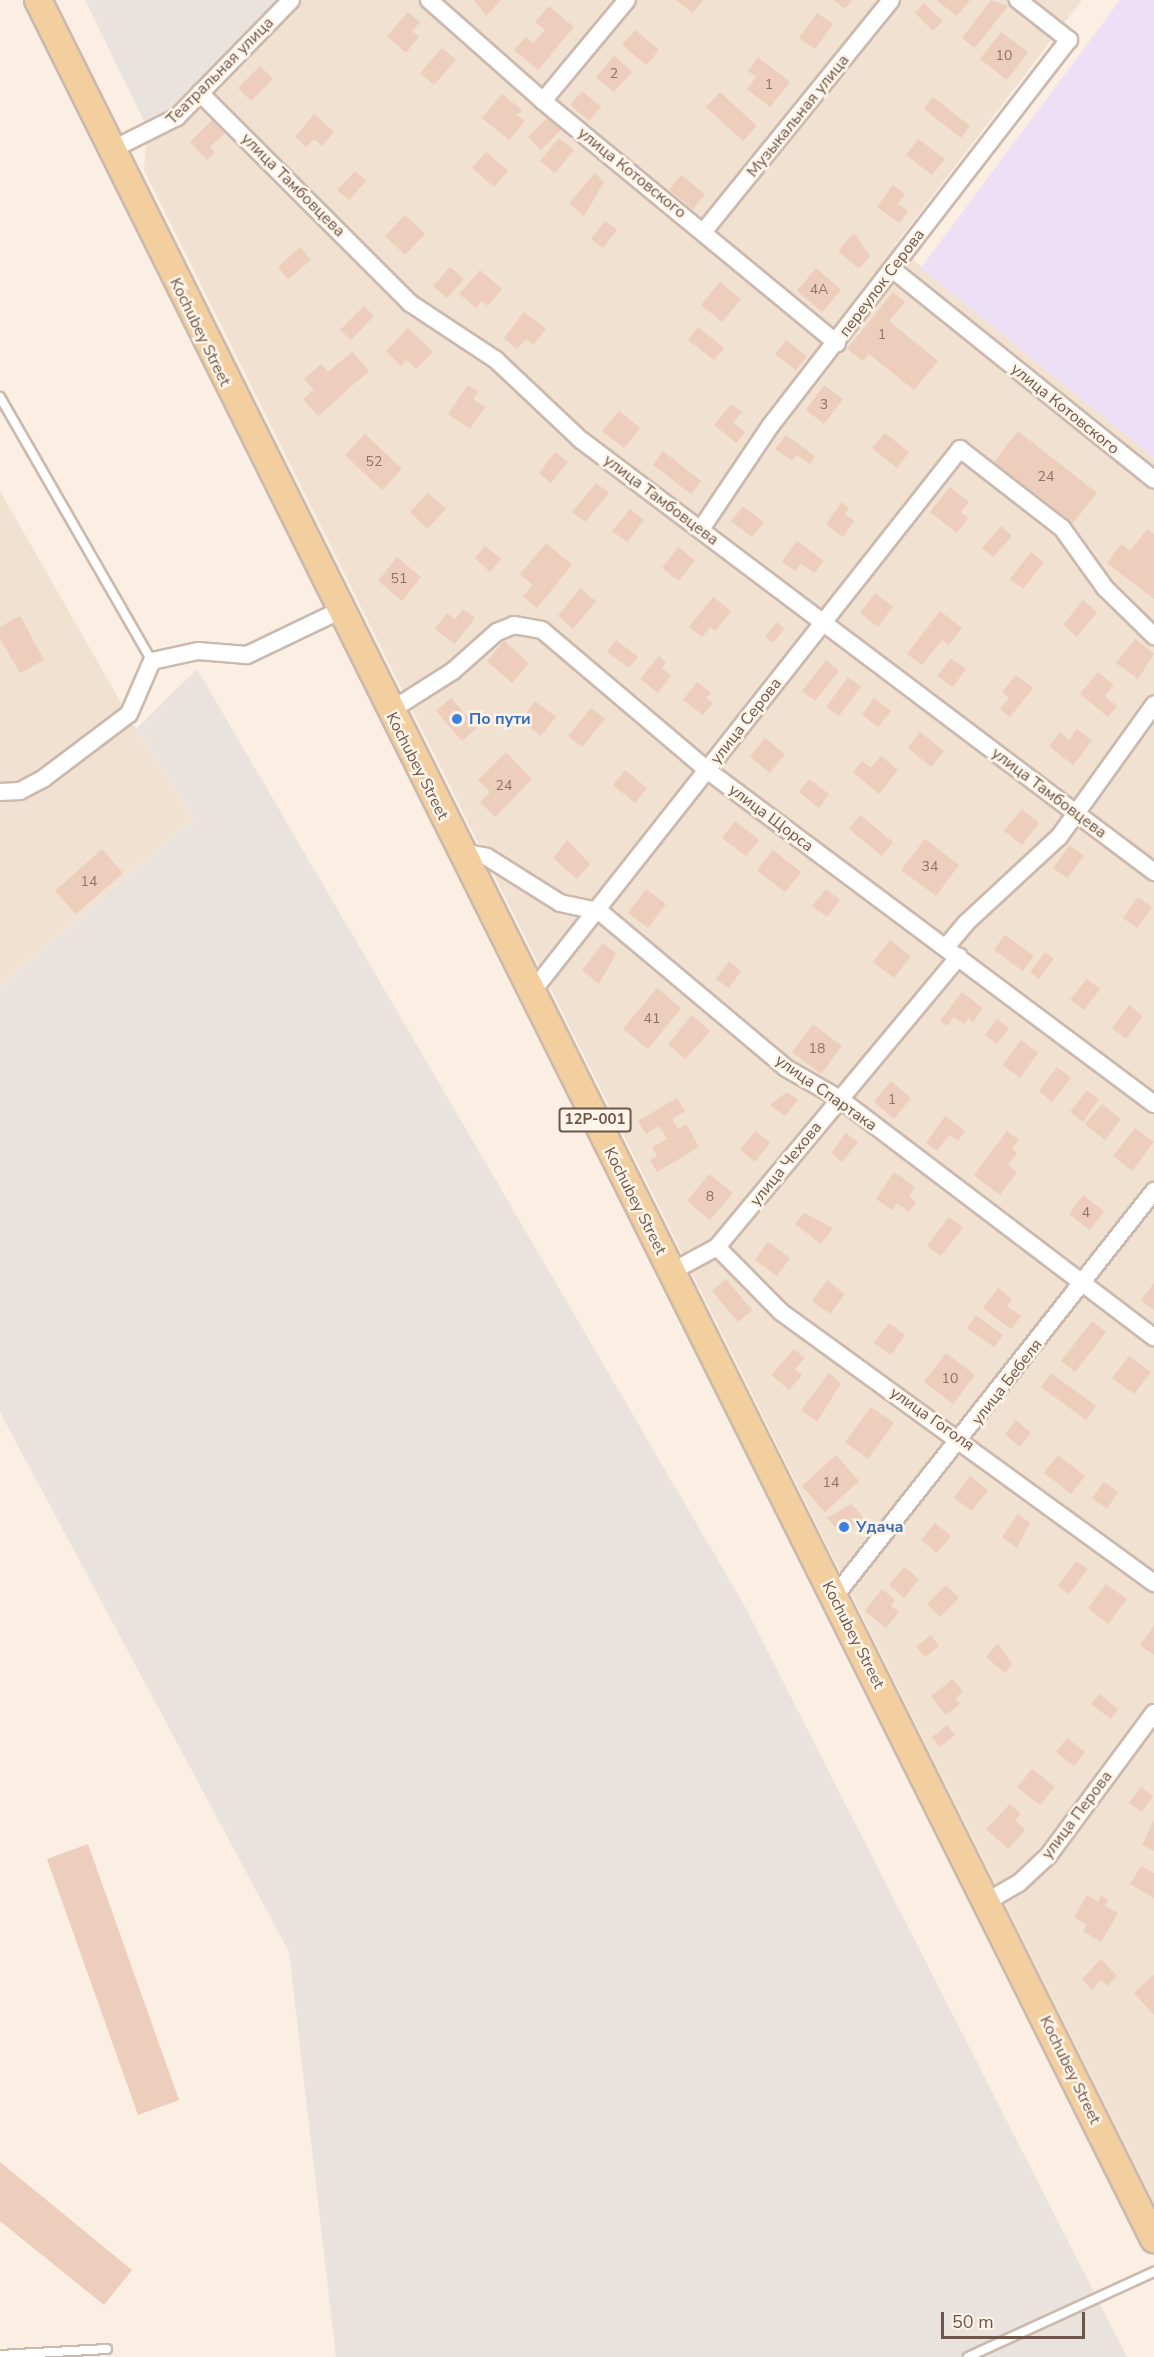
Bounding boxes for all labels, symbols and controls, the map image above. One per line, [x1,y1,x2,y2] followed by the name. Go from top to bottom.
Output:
[162,13,278,129] street label: Театральная улица
[996,48,1012,64] house number: 10
[743,51,853,181] street label: Музыкальная улица
[610,66,618,82] house number: 2
[765,77,773,93] house number: 1
[574,123,690,223] street label: улица Котовского
[237,129,349,241] street label: улица Тамбовцева
[835,225,929,341] street label: переулок Серова
[166,275,234,389] street label: Kochubey Street
[810,282,828,298] house number: 4А
[878,327,886,343] house number: 1
[1007,359,1123,459] street label: улица Котовского
[820,397,828,413] house number: 3
[600,451,722,549] street label: улица Тамбовцева
[366,454,382,470] house number: 52
[1038,469,1054,485] house number: 24
[391,571,407,587] house number: 51
[706,674,786,768] street label: улица Серова
[382,709,452,823] street label: Kochubey Street
[469,709,531,729] place label: По пути
[450,712,464,726] marker: По пути
[988,744,1110,842] street label: улица Тамбовцева
[496,778,512,794] house number: 24
[725,780,817,856] street label: улица Щорса
[922,859,938,875] house number: 34
[81,874,97,890] house number: 14
[644,1011,660,1027] house number: 41
[809,1041,825,1057] house number: 18
[771,1051,881,1135] street label: улица Спартака
[888,1092,896,1108] house number: 1
[558,1108,632,1132] road number: 12Р-001
[746,1118,826,1210] street label: улица Чехова
[600,1144,670,1258] street label: Kochubey Street
[706,1189,714,1205] house number: 8
[1082,1205,1090,1221] house number: 4
[968,1335,1046,1429] street label: улица Бебеля
[942,1371,958,1387] house number: 10
[886,1383,978,1455] street label: улица Гоголя
[823,1475,839,1491] house number: 14
[856,1517,904,1537] place label: Удача
[837,1520,851,1534] marker: Удача
[818,1578,888,1692] street label: Kochubey Street
[1038,1767,1116,1863] street label: улица Перова
[1036,2013,1104,2127] street label: Kochubey Street
[944,2300,1088,2338] scale bar
[952,2310,994,2334] text: 50 m

